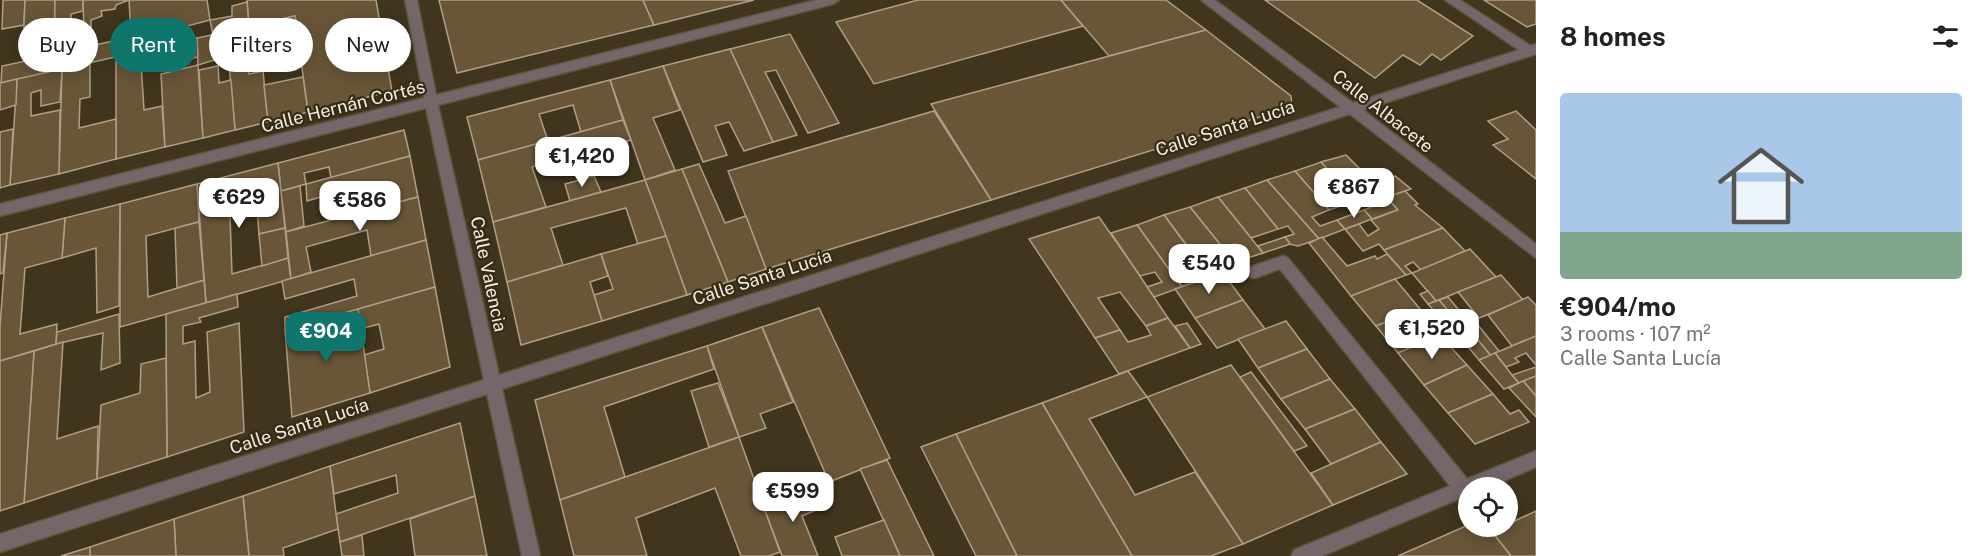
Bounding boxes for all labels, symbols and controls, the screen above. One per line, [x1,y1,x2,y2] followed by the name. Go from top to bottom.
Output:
[18,18,98,72] chip: Buy
[110,18,197,72] chip: Rent
[209,18,313,72] chip: Filters
[325,18,411,72] chip: New
[1929,20,1962,53] icon: filters
[1560,21,1666,52] text: 8 homes
[1328,65,1438,157] street label: Calle Albacete
[259,75,427,137] street label: Calle Hernán Cortés
[1153,96,1297,160] street label: Calle Santa Lucía
[1707,132,1815,240] icon: home
[533,137,631,188] pin: €1,420
[549,144,615,168] text: €1,420
[1318,168,1390,219] pin: €867
[1328,175,1380,199] text: €867
[203,178,275,229] pin: €629
[324,181,396,232] pin: €586
[213,185,265,209] text: €629
[333,188,387,212] text: €586
[467,214,511,334] street label: Calle Valencia
[1173,244,1245,295] pin: €540
[690,245,834,309] street label: Calle Santa Lucía
[1183,251,1235,275] text: €540
[1560,291,1676,322] text: €904/mo
[1383,309,1481,360] pin: €1,520
[290,312,362,363] pin: €904
[1399,316,1465,340] text: €1,520
[300,319,352,343] text: €904
[1560,322,1711,346] text: 3 rooms · 107 m²
[1560,346,1721,370] text: Calle Santa Lucía
[227,394,371,458] street label: Calle Santa Lucía
[757,472,829,523] pin: €599
[1458,477,1518,537] map controls
[1458,477,1518,537] button: locate
[767,479,819,503] text: €599

